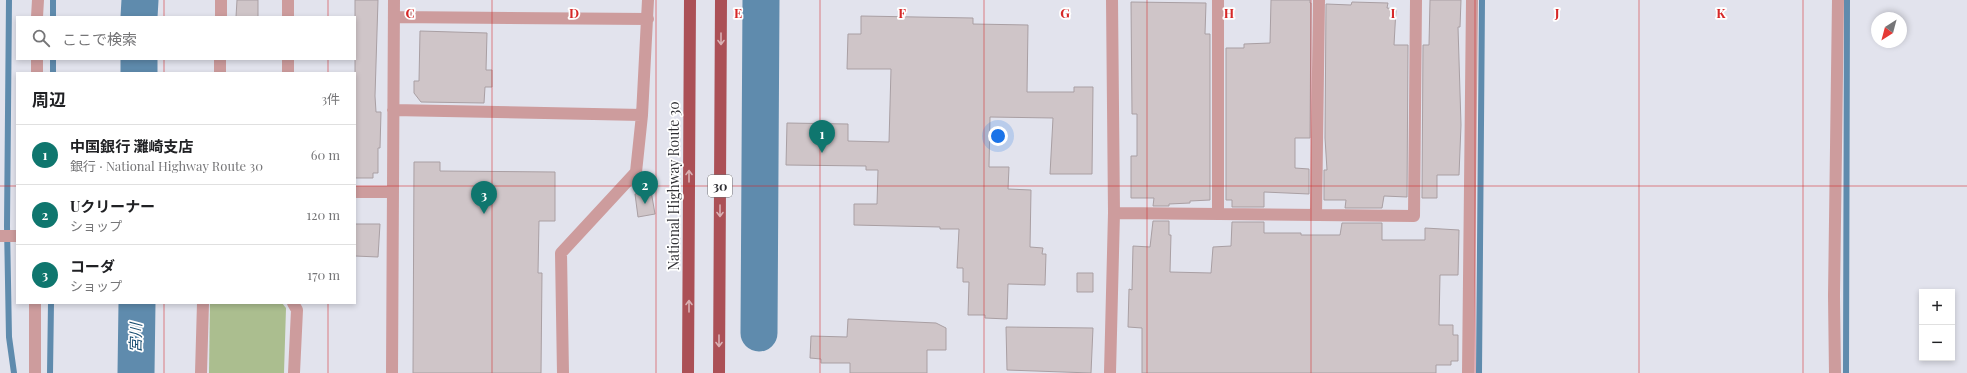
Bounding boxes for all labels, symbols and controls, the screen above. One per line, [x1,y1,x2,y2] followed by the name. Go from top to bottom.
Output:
[405,4,415,21] text: C
[569,4,579,21] text: D
[734,4,742,21] text: E
[898,4,906,21] text: F
[1060,4,1070,21] text: G
[1224,4,1234,21] text: H
[1391,4,1396,21] text: I
[1554,4,1560,21] text: J
[1716,4,1726,21] text: K
[1871,12,1907,48] north arrow
[16,16,356,60] search box
[30,27,52,49] icon: search
[62,29,137,49] text: ここで検索
[717,32,725,45] one-way arrow
[32,88,66,110] text: 周辺
[321,90,340,107] text: 3件
[664,101,683,271] street label: National Highway Route 30
[809,120,835,153] pin: 1
[988,126,1008,146] your location
[70,136,194,156] text: 中国銀行 灘崎支店
[43,146,47,163] text: 1
[311,146,340,163] text: 60 m
[70,157,263,174] text: 銀行 · National Highway Route 30
[685,170,693,183] one-way arrow
[632,171,658,204] pin: 2
[708,175,732,197] road number: 30
[471,181,497,214] pin: 3
[70,196,155,216] text: Uクリーナー
[716,204,724,217] one-way arrow
[42,206,48,223] text: 2
[306,206,340,223] text: 120 m
[70,217,122,234] text: ショップ
[70,256,115,276] text: コーダ
[42,266,48,283] text: 3
[307,266,340,283] text: 170 m
[70,277,122,294] text: ショップ
[1919,289,1955,361] map controls
[1919,289,1955,325] button: +
[685,300,693,313] one-way arrow
[125,321,145,353] water label: 宮川
[1919,325,1955,361] button: −
[715,334,723,347] one-way arrow

